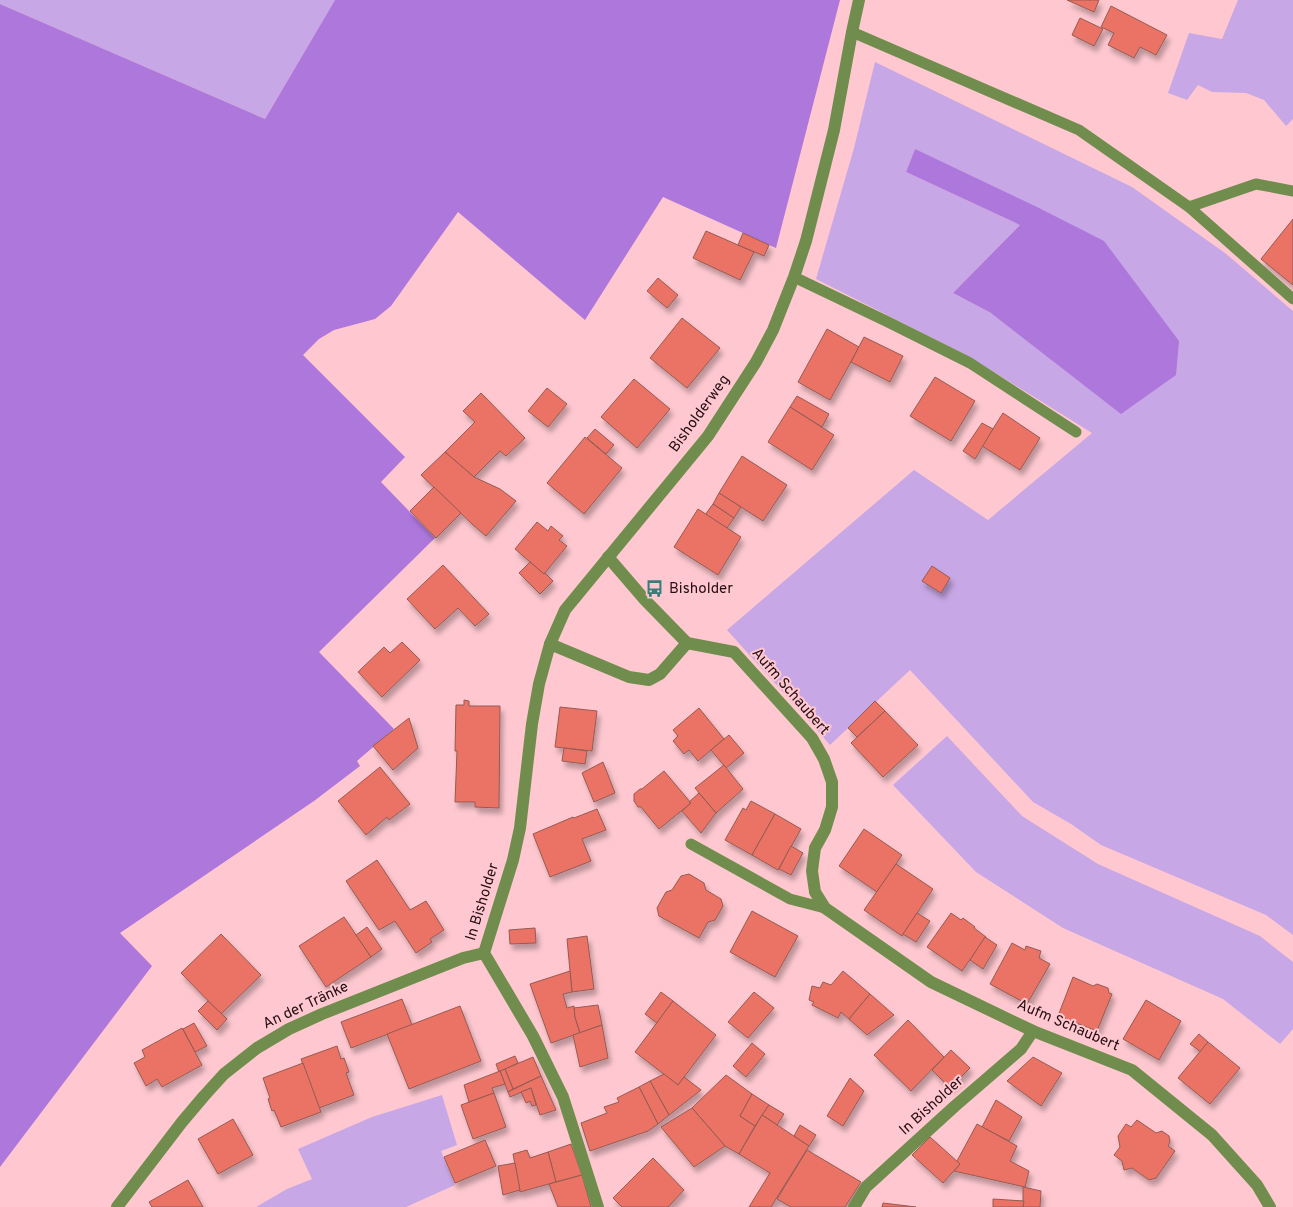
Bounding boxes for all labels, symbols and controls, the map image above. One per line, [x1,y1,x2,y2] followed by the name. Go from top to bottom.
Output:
[665,371,735,457] street label: Bisholderweg
[645,579,665,599] bus stop icon: Bisholder
[669,580,733,599] place label: Bisholder
[747,644,833,740] street label: Aufm Schaubert
[462,861,504,943] street label: In Bisholder
[260,978,352,1034] street label: An der Tränke
[1014,996,1122,1056] street label: Aufm Schaubert
[896,1072,968,1140] street label: In Bisholder

